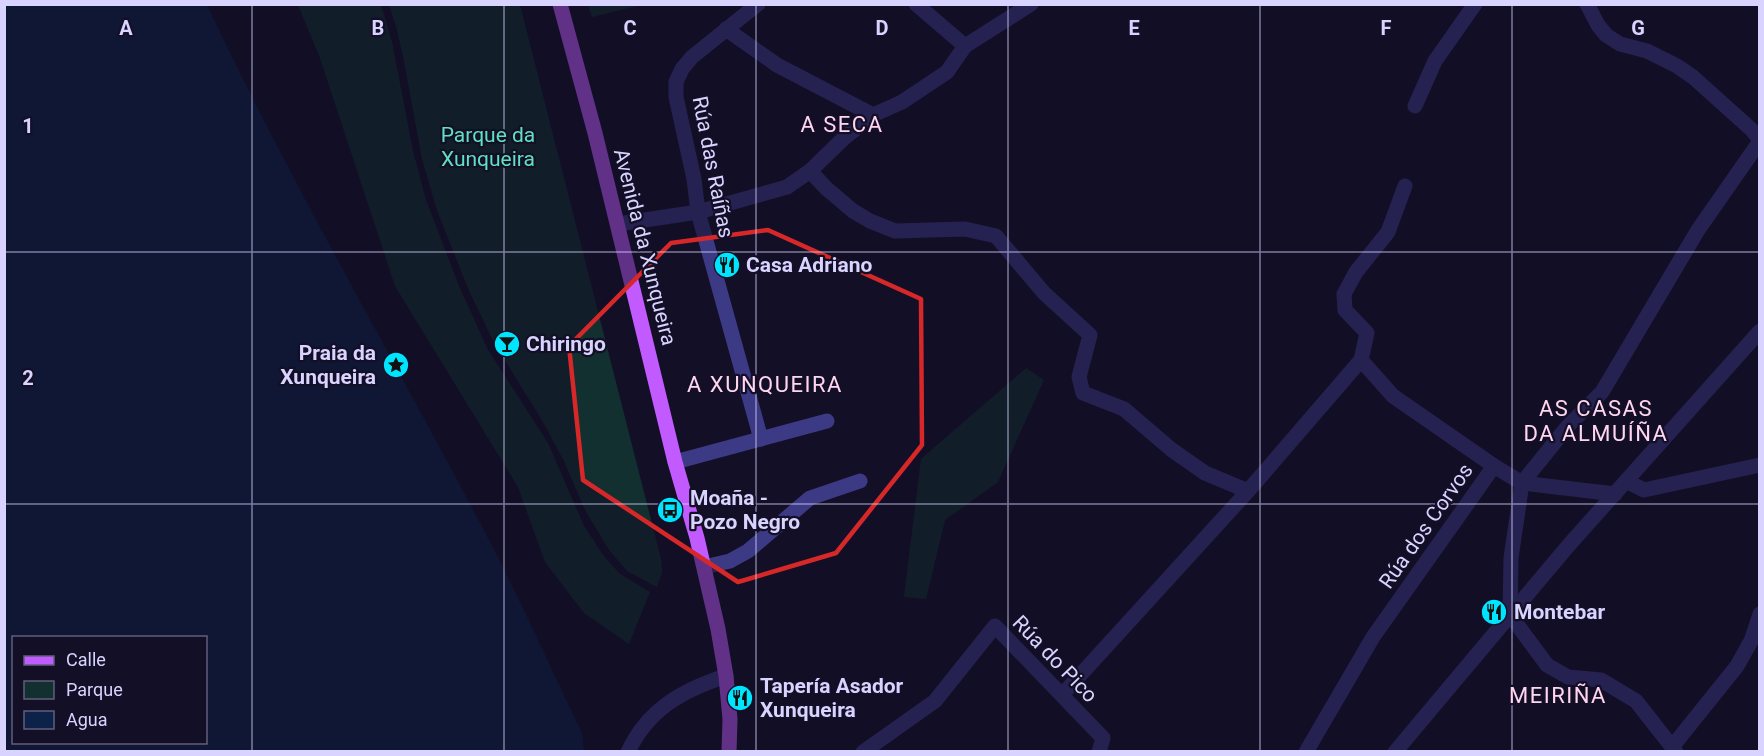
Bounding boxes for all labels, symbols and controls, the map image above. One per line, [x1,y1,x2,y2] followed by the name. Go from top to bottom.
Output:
[119,16,133,40] text: A
[372,16,384,40] text: B
[623,16,637,40] text: C
[876,16,889,40] text: D
[1128,16,1140,40] text: E
[1381,16,1392,40] text: F
[1631,16,1645,40] text: G
[687,94,739,240] street label: Rúa das Raíñas
[800,112,884,137] district label: A SECA
[22,114,34,138] text: 1
[441,123,535,171] park label: Parque da Xunqueira
[609,146,681,348] street label: Avenida da Xunqueira
[712,250,742,280] restaurant icon: Casa Adriano
[746,253,872,277] place label: Casa Adriano
[492,329,522,359] bar icon: Chiringo
[526,332,606,356] place label: Chiringo
[280,341,376,389] place label: Praia da Xunqueira
[381,350,411,380] place icon: Praia da Xunqueira
[22,366,34,390] text: 2
[687,372,843,397] district label: A XUNQUEIRA
[1524,396,1668,446] district label: AS CASAS DA ALMUÍÑA
[1374,459,1478,593] street label: Rúa dos Corvos
[690,486,800,534] place label: Moaña - Pozo Negro
[655,495,685,525] bus stop icon: Moaña - Pozo Negro
[1479,597,1509,627] restaurant icon: Montebar
[1514,600,1606,624] place label: Montebar
[1008,611,1102,707] street label: Rúa do Pico
[12,636,207,744] legend
[66,649,106,670] text: Calle
[760,674,904,722] place label: Tapería Asador Xunqueira
[66,679,123,700] text: Parque
[725,683,755,713] restaurant icon: Tapería Asador Xunqueira
[1509,683,1607,708] district label: MEIRIÑA
[66,709,108,730] text: Agua

